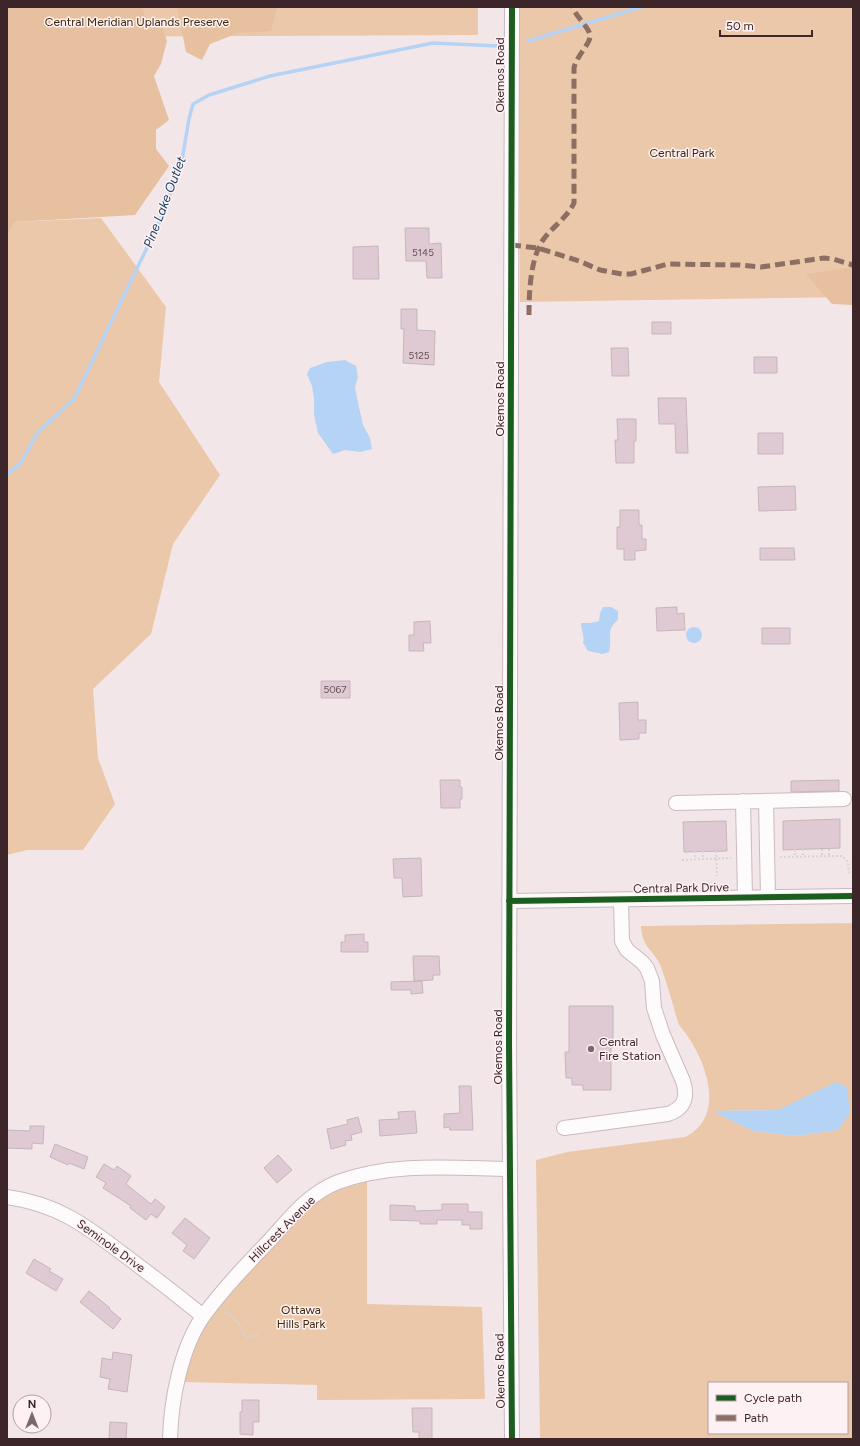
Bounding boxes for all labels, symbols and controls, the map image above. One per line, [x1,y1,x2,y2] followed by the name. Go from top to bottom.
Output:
[720,12,812,38] scale bar
[45,15,230,29] park label: Central Meridian Uplands Preserve
[726,19,754,33] text: 50 m
[493,38,507,112] street label: Okemos Road
[649,146,715,160] park label: Central Park
[140,154,189,250] water label: Pine Lake Outlet
[412,246,434,259] house number: 5145
[408,349,430,362] house number: 5125
[493,362,507,436] street label: Okemos Road
[323,683,347,696] house number: 5067
[492,686,506,760] street label: Okemos Road
[633,880,729,896] street label: Central Park Drive
[491,1010,505,1084] street label: Okemos Road
[599,1035,661,1063] place label: Central Fire Station
[586,1044,596,1054] marker: Central Fire Station
[246,1193,318,1265] street label: Hillcrest Avenue
[74,1217,148,1276] street label: Seminole Drive
[277,1303,325,1331] park label: Ottawa Hills Park
[492,1333,508,1409] street label: Okemos Road
[708,1382,848,1434] legend
[744,1391,802,1405] text: Cycle path
[12,1394,52,1434] north arrow
[28,1398,36,1411] text: N
[744,1411,768,1425] text: Path

